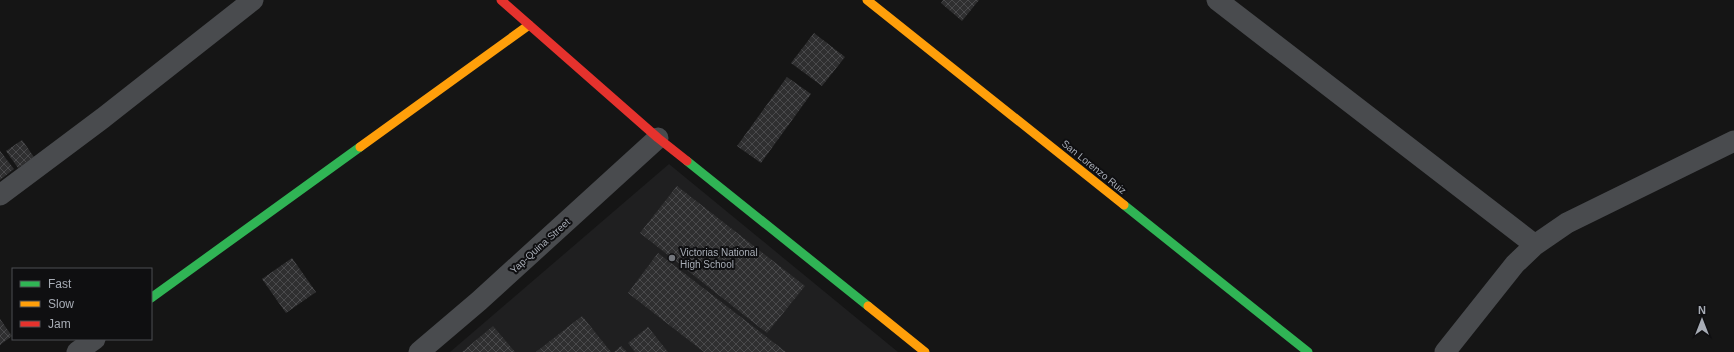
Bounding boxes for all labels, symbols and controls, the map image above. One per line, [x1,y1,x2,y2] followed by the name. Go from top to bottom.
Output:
[1060,138,1128,196] street label: San Lorenzo Ruiz
[508,216,572,276] street label: Yap-Quina Street
[680,247,758,270] place label: Victorias National High School
[667,253,677,263] marker: Victorias National High School
[12,268,152,340] legend
[48,277,72,291] text: Fast
[48,297,74,311] text: Slow
[1682,300,1722,340] north arrow
[1698,304,1706,316] text: N
[48,317,71,331] text: Jam

